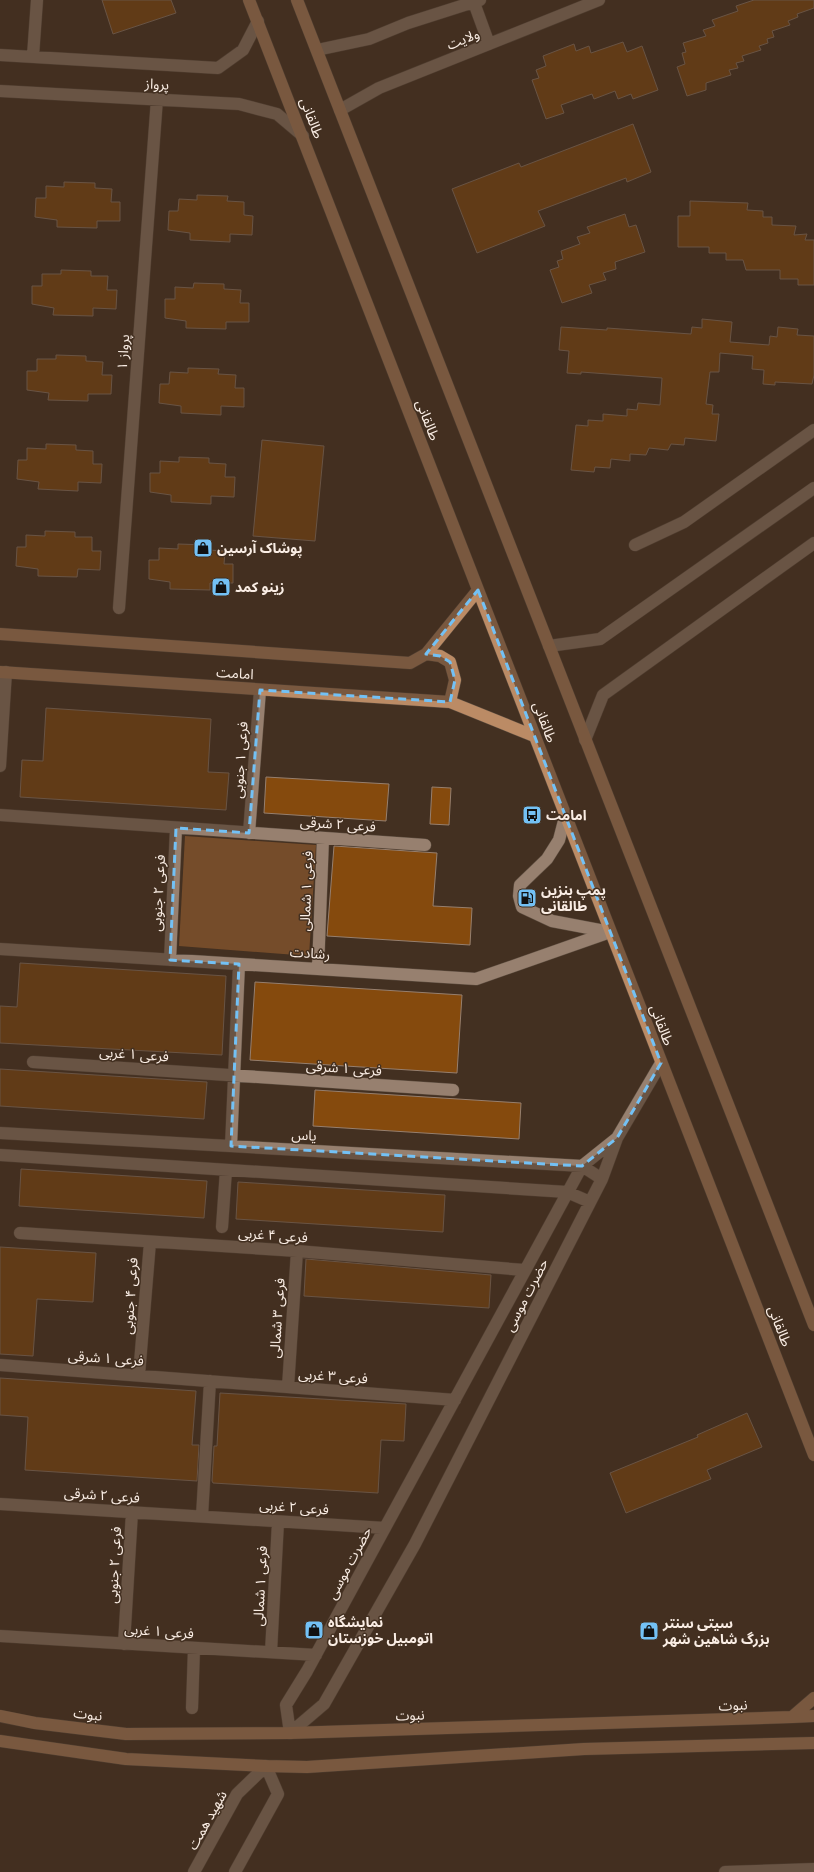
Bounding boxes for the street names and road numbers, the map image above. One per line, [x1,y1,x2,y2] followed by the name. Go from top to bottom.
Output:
[444,24,482,54] street label: ولایت
[143,74,170,95] street label: پرواز
[296,95,328,141] street label: طالقانی
[113,334,134,371] street label: پرواز ۱
[412,397,444,443] street label: طالقانی
[216,663,254,683] street label: امامت
[529,699,561,745] street label: طالقانی
[228,721,252,799] street label: فرعی ۱ جنوبی
[299,812,377,836] street label: فرعی ۲ شرقی
[296,850,316,932] street label: فرعی ۱ شمالی
[147,854,169,932] street label: فرعی ۲ جنوبی
[289,943,331,963] street label: رشادت
[646,1002,678,1048] street label: طالقانی
[99,1043,169,1065] street label: فرعی ۱ غربی
[305,1056,383,1080] street label: فرعی ۱ شرقی
[291,1125,317,1145] street label: یاس
[238,1224,308,1246] street label: فرعی ۴ غربی
[500,1255,552,1335] street label: حضرت موسی
[118,1257,142,1335] street label: فرعی ۴ جنوبی
[265,1277,289,1359] street label: فرعی ۳ شمالی
[764,1303,796,1349] street label: طالقانی
[67,1346,145,1370] street label: فرعی ۱ شرقی
[298,1365,368,1387] street label: فرعی ۳ غربی
[63,1483,141,1507] street label: فرعی ۲ شرقی
[259,1496,329,1518] street label: فرعی ۲ غربی
[322,1524,376,1602] street label: حضرت موسی
[103,1526,125,1604] street label: فرعی ۲ جنوبی
[249,1545,271,1627] street label: فرعی ۱‍ شمالی
[124,1620,194,1642] street label: فرعی ۱ غربی
[718,1695,748,1715] street label: نبوت
[72,1703,104,1725] street label: نبوت
[395,1705,425,1725] street label: نبوت
[183,1787,231,1853] street label: شهید همت

